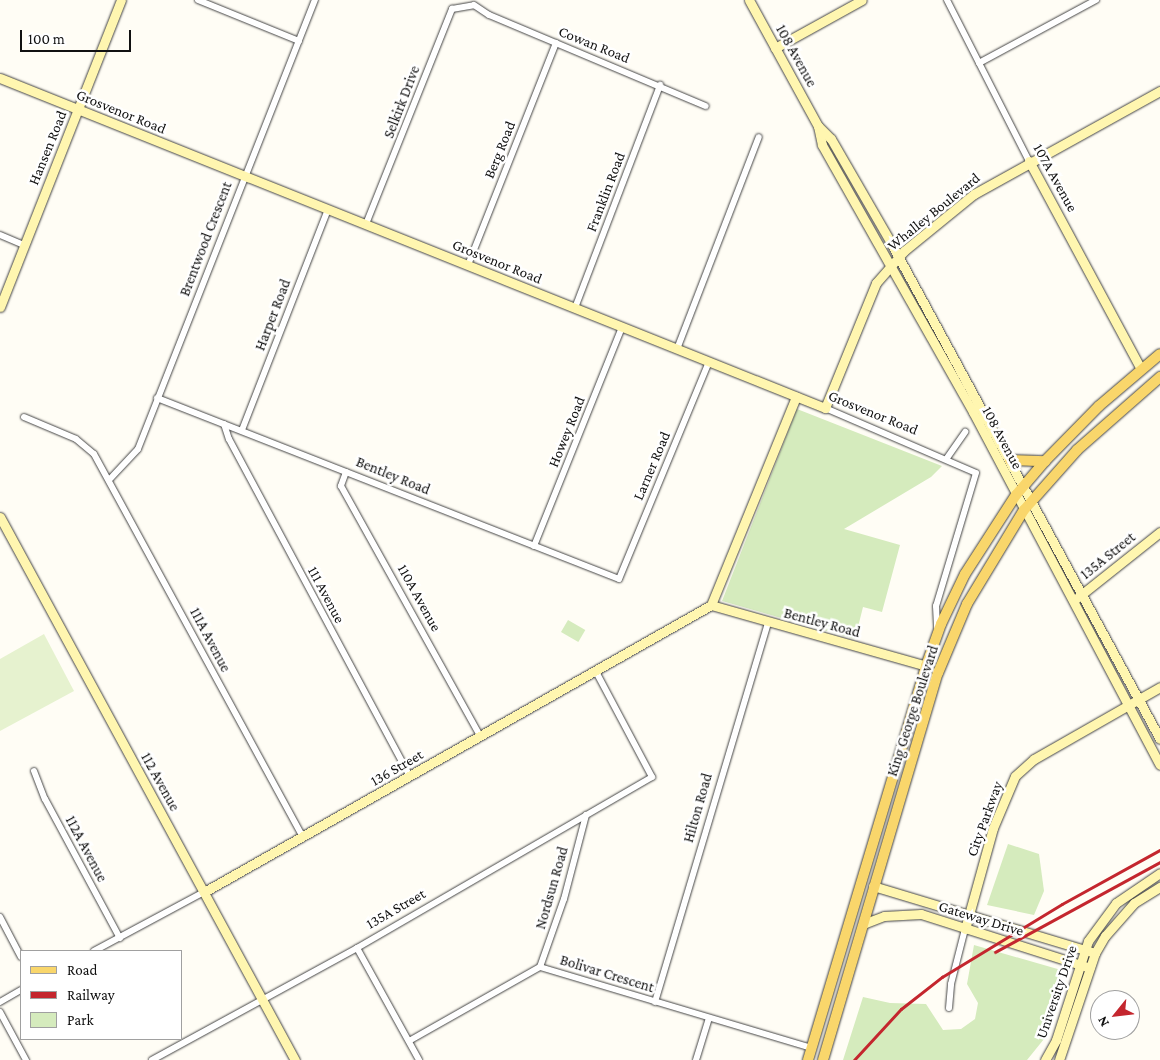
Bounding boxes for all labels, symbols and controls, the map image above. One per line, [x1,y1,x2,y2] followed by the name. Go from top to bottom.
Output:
[22,20,134,52] scale bar
[772,22,820,90] street label: 108 Avenue
[556,23,632,67] street label: Cowan Road
[28,31,65,47] text: 100 m
[380,63,424,141] street label: Selkirk Drive
[74,86,168,138] street label: Grosvenor Road
[25,108,71,188] street label: Hansen Road
[480,119,520,181] street label: Berg Road
[1029,141,1081,215] street label: 107A Avenue
[583,150,629,234] street label: Franklin Road
[884,169,984,255] street label: Whalley Boulevard
[176,179,236,299] street label: Brentwood Crescent
[450,236,544,288] street label: Grosvenor Road
[251,277,295,353] street label: Harper Road
[826,387,920,439] street label: Grosvenor Road
[545,394,589,470] street label: Howey Road
[978,404,1026,472] street label: 108 Avenue
[629,429,675,503] street label: Larner Road
[353,453,433,499] street label: Bentley Road
[1077,528,1139,584] street label: 135A Street
[393,561,445,635] street label: 110A Avenue
[304,563,348,627] street label: 111 Avenue
[782,604,862,642] street label: Bentley Road
[186,605,234,675] street label: 111A Avenue
[883,643,943,779] street label: King George Boulevard
[368,746,426,790] street label: 136 Street
[137,750,183,814] street label: 112 Avenue
[680,771,716,845] street label: Hilton Road
[963,779,1007,859] street label: City Parkway
[61,813,111,885] street label: 112A Avenue
[532,845,572,931] street label: Nordsun Road
[363,885,429,933] street label: 135A Street
[936,898,1026,940] street label: Gateway Drive
[1033,943,1081,1041] street label: University Drive
[20,950,182,1040] legend
[558,951,656,997] street label: Bolivar Crescent
[67,962,97,978] text: Road
[67,987,115,1003] text: Railway
[1090,990,1140,1040] north arrow
[67,1012,94,1028] text: Park
[1093,1014,1112,1030] text: N

